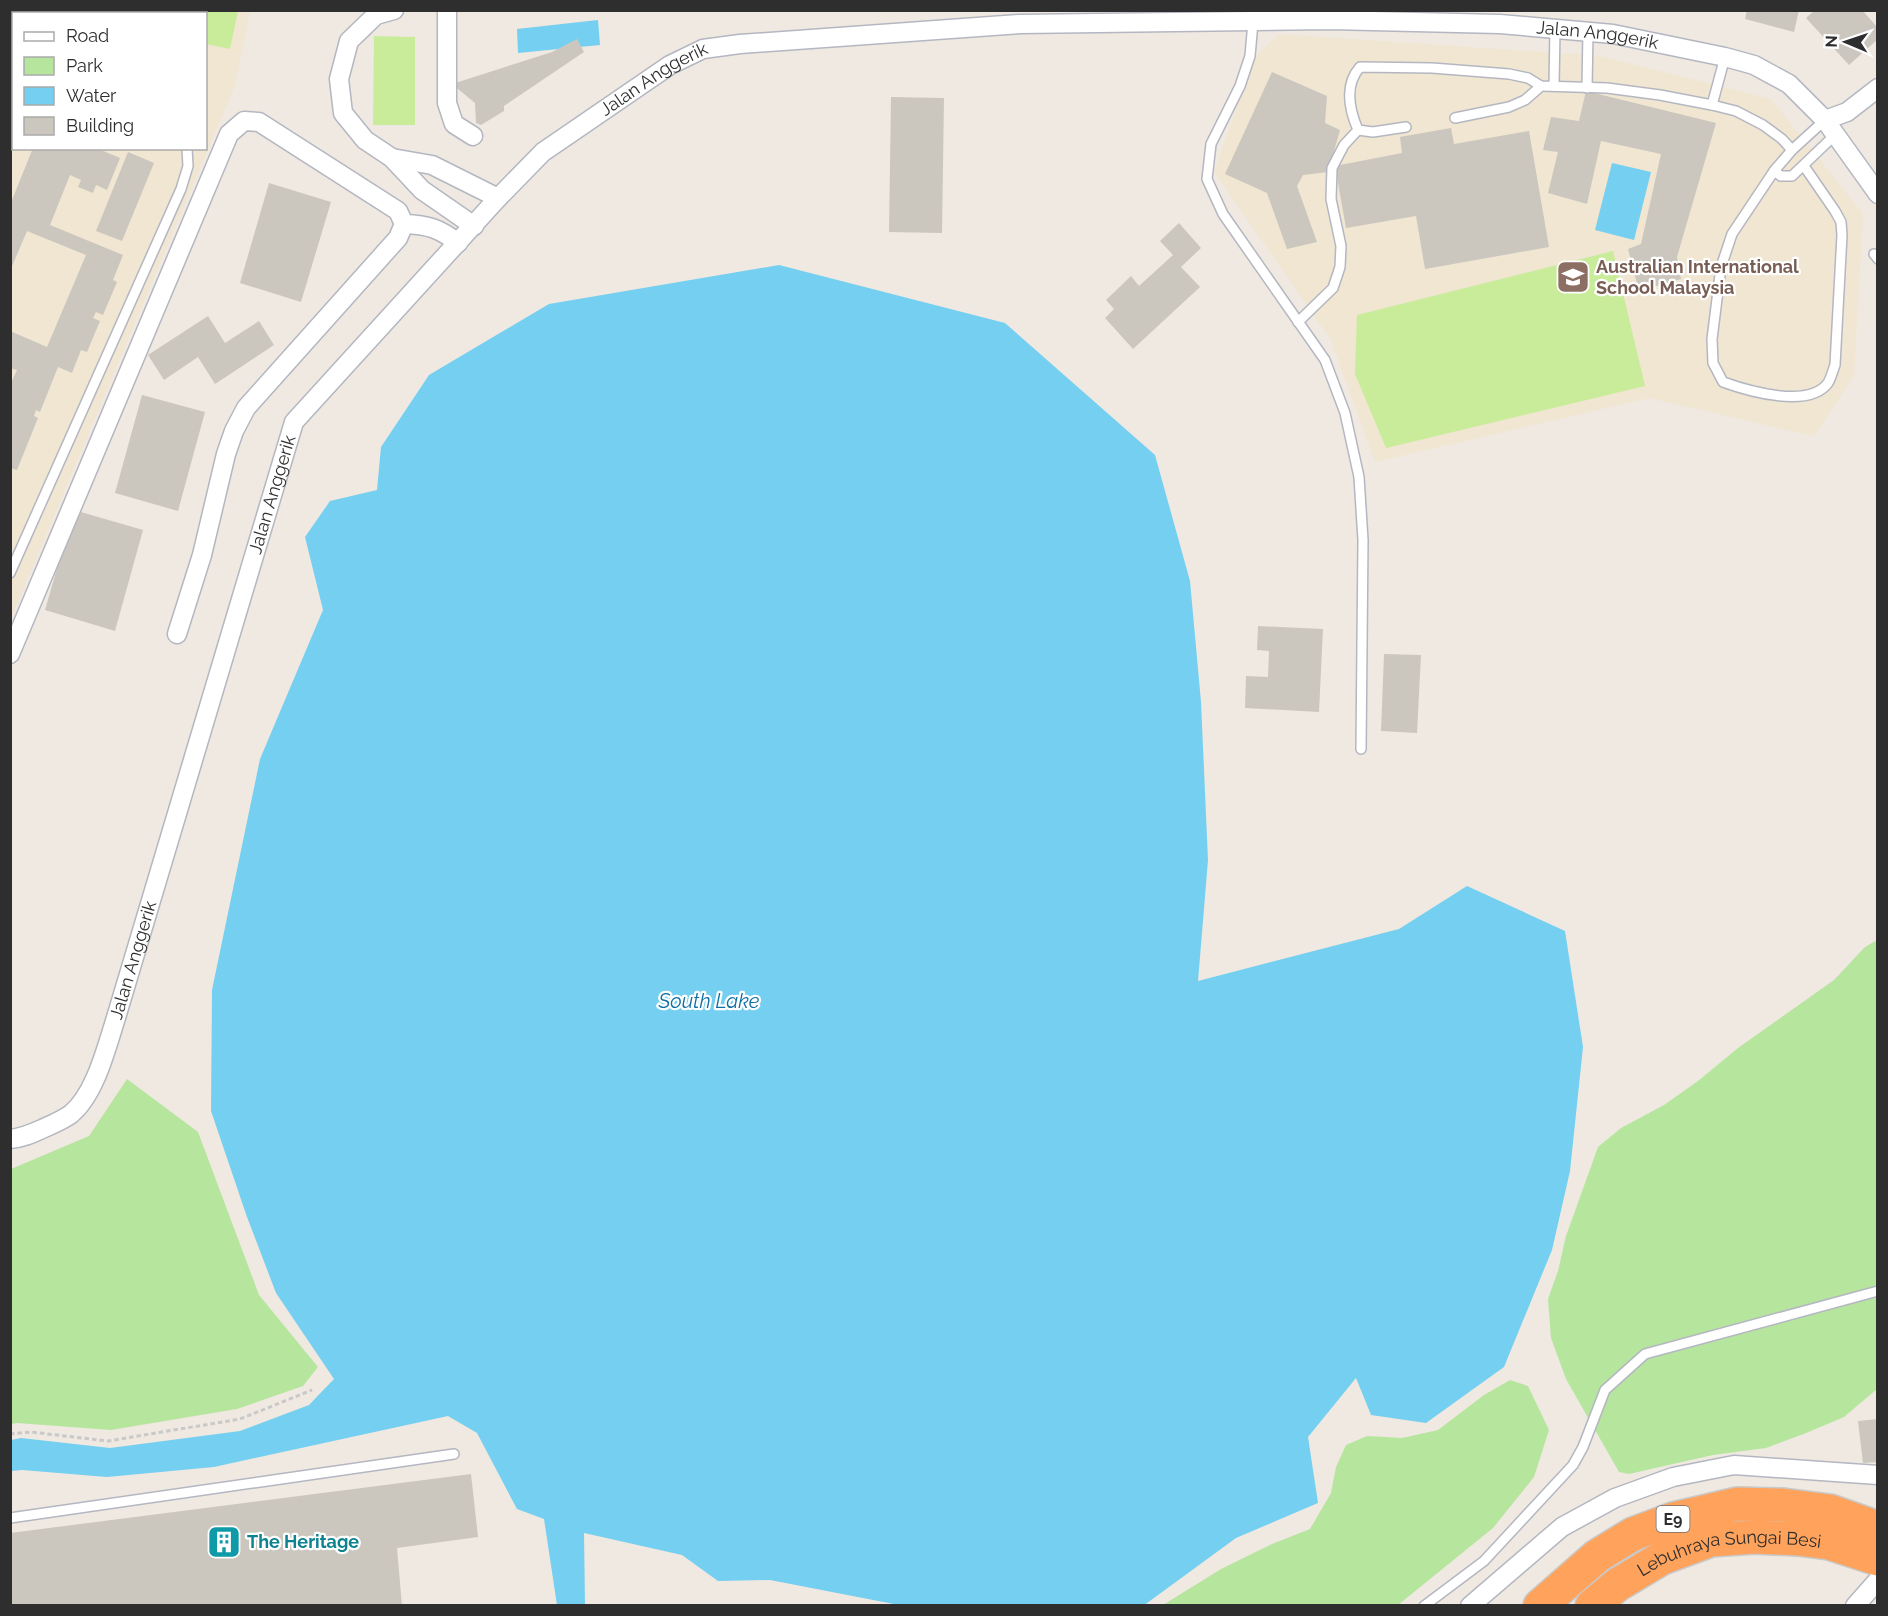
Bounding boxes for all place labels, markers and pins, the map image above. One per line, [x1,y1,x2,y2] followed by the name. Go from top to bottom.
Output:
[1596,256,1799,298] place label: Australian International School Malaysia
[1555,259,1591,295] school or university icon: Australian International School Malaysia
[206,1524,242,1560] building icon: The Heritage
[247,1531,359,1552] place label: The Heritage

